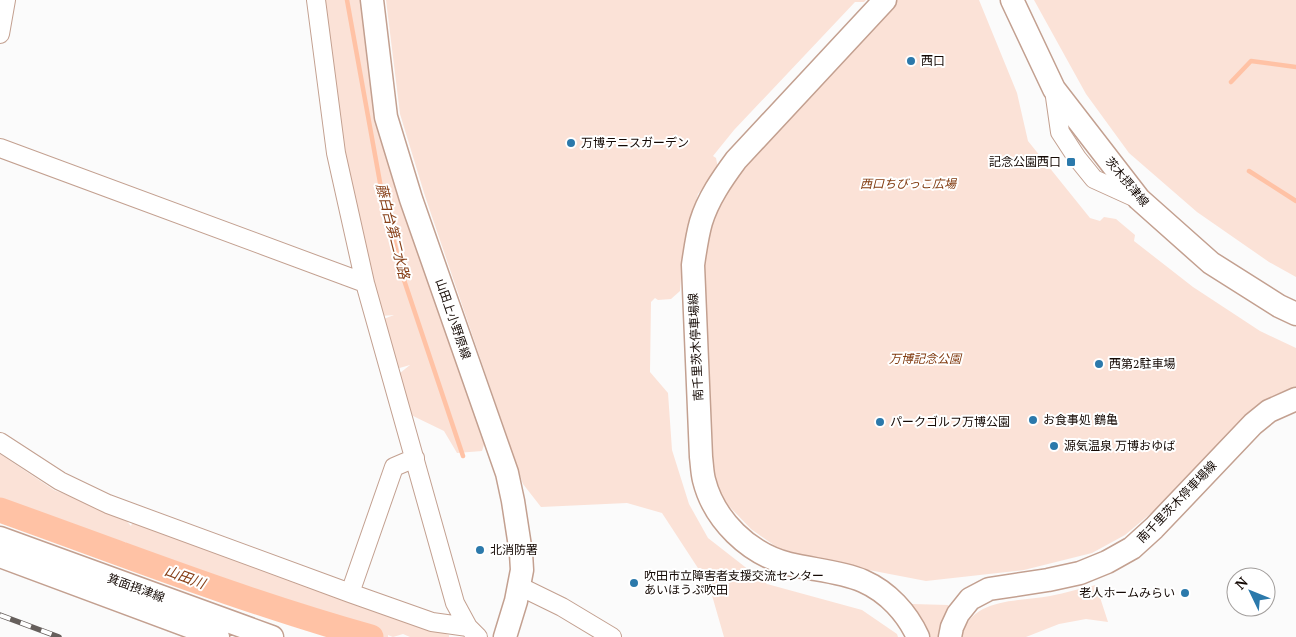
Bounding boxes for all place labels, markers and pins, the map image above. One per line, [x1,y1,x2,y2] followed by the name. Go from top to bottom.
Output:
[921,53,945,68] place label: 西口
[905,55,917,67] marker: 西口
[581,135,689,150] place label: 万博テニスガーデン
[565,137,577,149] marker: 万博テニスガーデン
[989,154,1061,169] place label: 記念公園西口
[1065,156,1077,168] marker: 記念公園西口
[1109,356,1175,371] place label: 西第2駐車場
[1093,358,1105,370] marker: 西第2駐車場
[1043,412,1118,427] place label: お食事処 鶴亀
[890,414,1010,429] place label: パークゴルフ万博公園
[1027,414,1039,426] marker: お食事処 鶴亀
[874,416,886,428] marker: パークゴルフ万博公園
[1064,438,1175,453] place label: 源気温泉 万博おゆば
[1048,440,1060,452] marker: 源気温泉 万博おゆば
[490,542,538,557] place label: 北消防署
[474,544,486,556] marker: 北消防署
[644,568,824,597] place label: 吹田市立障害者支援交流センター あいほうぷ吹田
[628,577,640,589] marker: 吹田市立障害者支援交流センター あいほうぷ吹田
[1079,585,1175,600] place label: 老人ホームみらい
[1179,587,1191,599] marker: 老人ホームみらい

